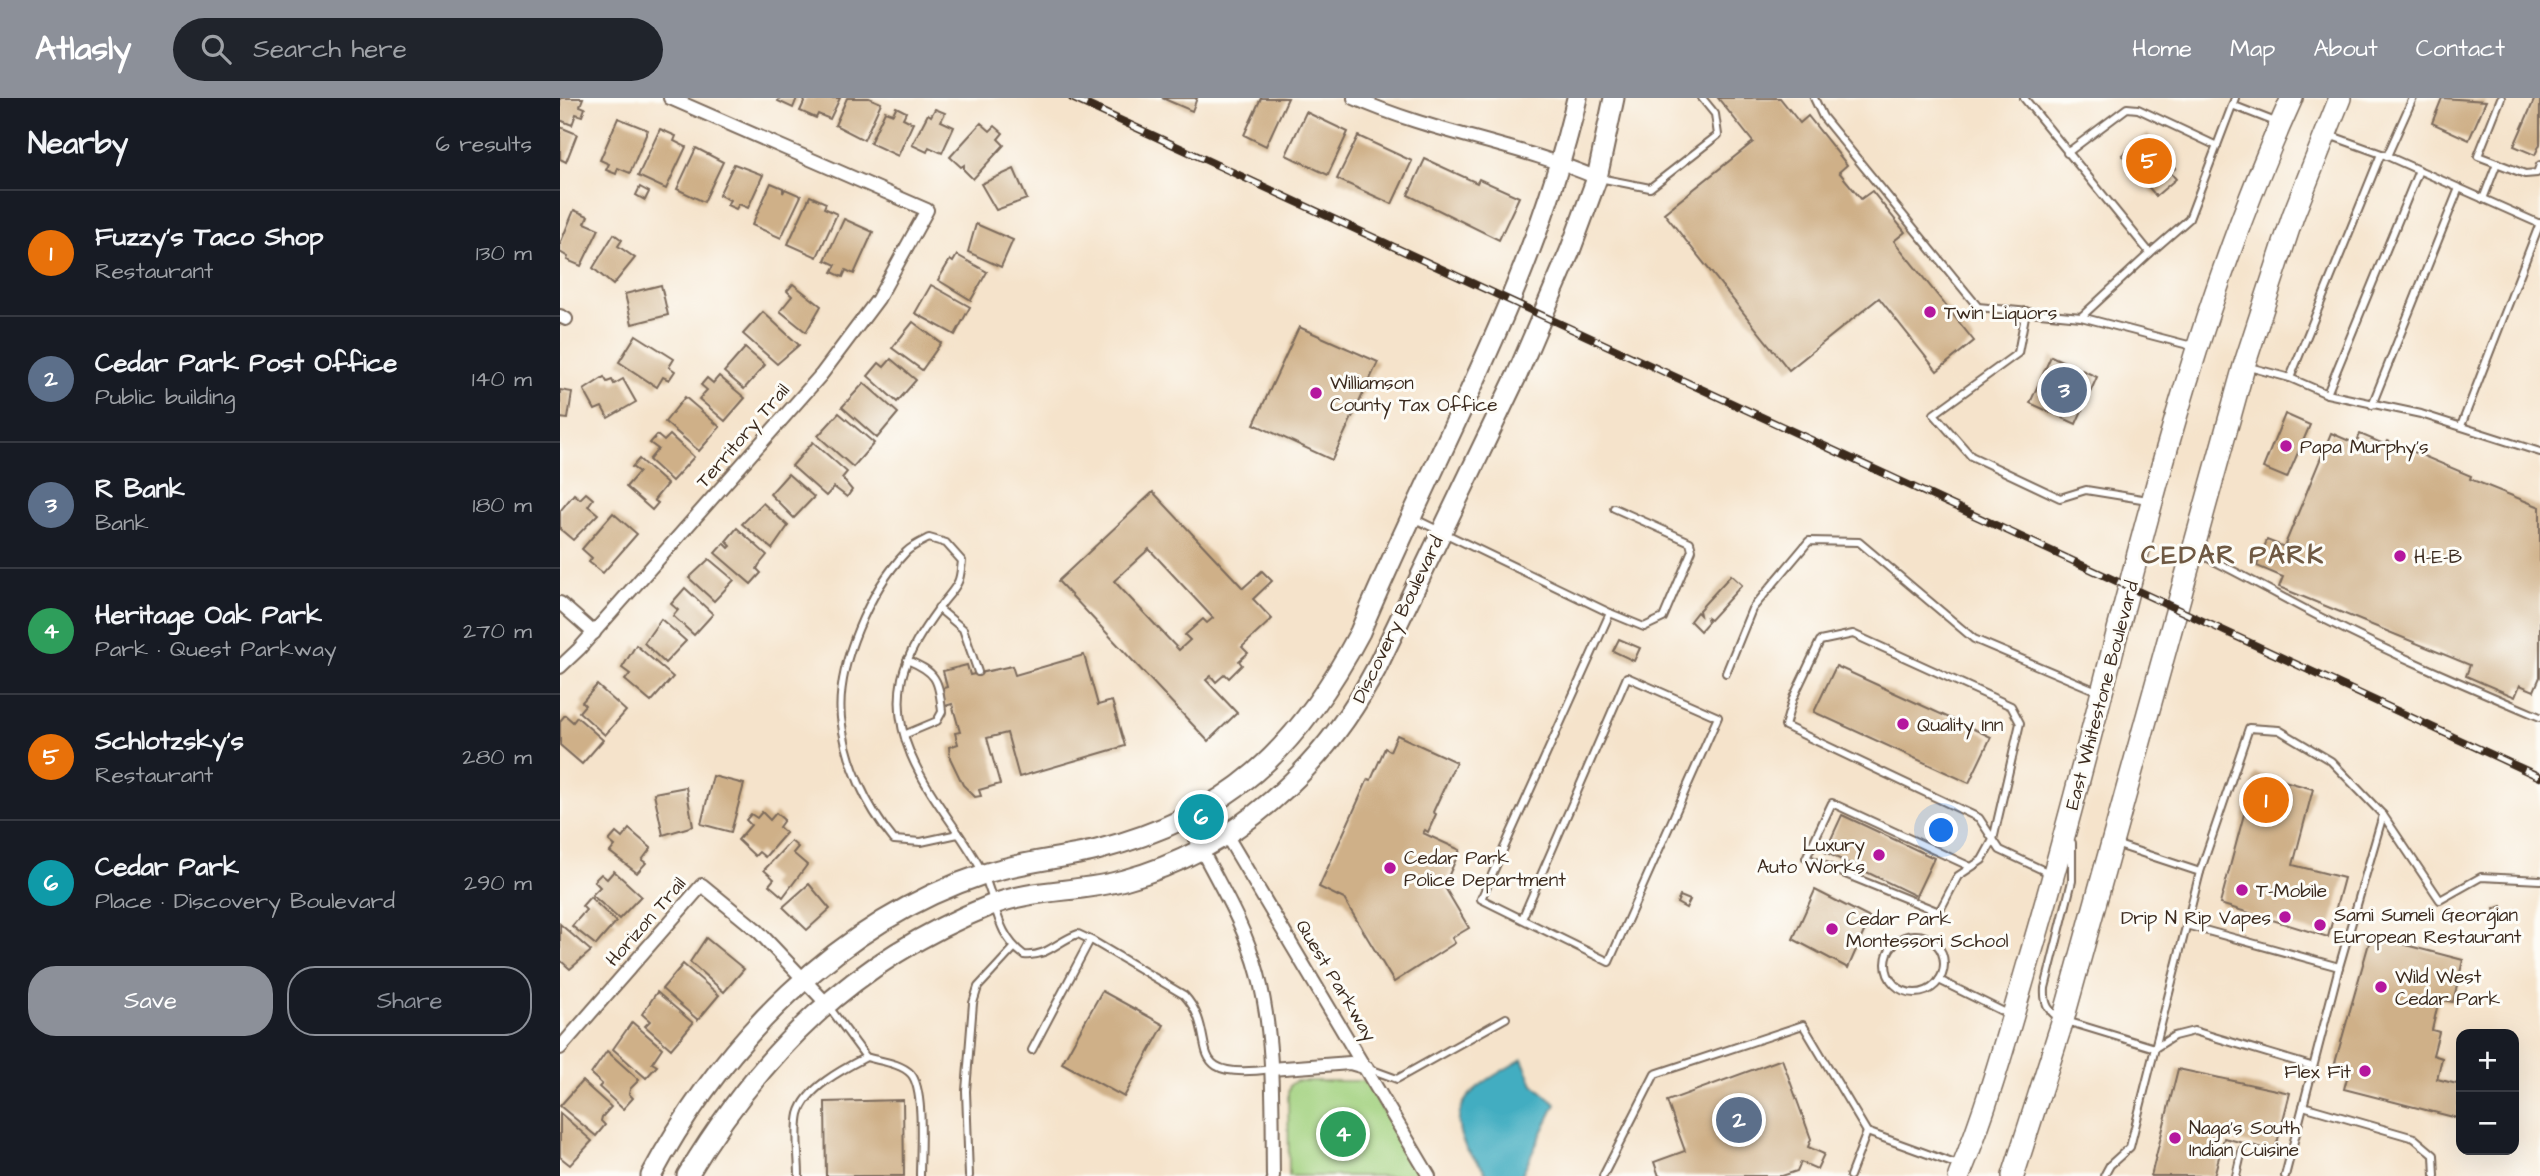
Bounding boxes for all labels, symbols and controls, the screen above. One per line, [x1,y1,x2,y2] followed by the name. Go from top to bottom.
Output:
[173,18,663,81] search box
[35,26,131,72] text: Atlasly
[197,30,235,68] icon: search
[253,31,407,67] text: Search here
[2132,32,2192,66] text: Home
[2230,32,2275,66] text: Map
[2313,32,2378,66] text: About
[2416,32,2505,66] text: Contact
[28,123,128,165] text: Nearby
[436,128,532,160] text: 6 results
[2126,135,2172,187] pin: 5
[95,219,324,255] text: Fuzzy's Taco Shop
[50,237,52,269] text: 1
[476,237,532,269] text: 130 m
[95,255,213,287] text: Restaurant
[1944,300,2057,327] place label: Twin Liquors
[1922,304,1938,320] marker: Twin Liquors
[95,345,397,381] text: Cedar Park Post Office
[44,363,58,395] text: 2
[472,363,532,395] text: 140 m
[2041,364,2087,416] pin: 3
[1330,370,1498,420] place label: Williamson County Tax Office
[690,378,797,495] street label: Territory Trail
[95,381,235,413] text: Public building
[1308,385,1324,401] marker: Williamson County Tax Office
[2300,434,2429,462] place label: Papa Murphy's
[2278,438,2294,454] marker: Papa Murphy's
[95,471,185,507] text: R Bank
[45,489,57,521] text: 3
[473,489,532,521] text: 180 m
[95,507,149,539] text: Bank
[1346,531,1452,708] street label: Discovery Boulevard
[2141,537,2325,573] district label: CEDAR PARK
[2414,544,2463,571] place label: H-E-B
[2392,548,2408,564] marker: H-E-B
[2059,578,2146,813] street label: East Whitestone Boulevard
[95,597,322,633] text: Heritage Oak Park
[43,615,59,647] text: 4
[463,615,532,647] text: 270 m
[95,633,337,665] text: Park · Quest Parkway
[1917,712,2003,740] place label: Quality Inn
[1895,716,1911,732] marker: Quality Inn
[95,723,244,759] text: Schlotzsky's
[43,741,59,773] text: 5
[462,741,532,773] text: 280 m
[95,759,213,791] text: Restaurant
[2243,774,2289,826] pin: 1
[1178,791,1224,843] pin: 6
[1924,813,1958,847] your location
[1757,832,1866,881] place label: Luxury Auto Works
[1404,845,1566,894] place label: Cedar Park Police Department
[1871,847,1887,863] marker: Luxury Auto Works
[95,849,239,885] text: Cedar Park
[1382,860,1398,876] marker: Cedar Park Police Department
[44,867,58,899] text: 6
[464,867,532,899] text: 290 m
[600,871,693,973] street label: Horizon Trail
[2256,878,2327,905] place label: T-Mobile
[2234,882,2250,898] marker: T-Mobile
[95,885,395,917] text: Place · Discovery Boulevard
[2334,902,2522,951] place label: Sami Sumeli Georgian European Restaurant
[2121,905,2271,932] place label: Drip N Rip Vapes
[1846,906,2009,955] place label: Cedar Park Montessori School
[2277,909,2293,925] marker: Drip N Rip Vapes
[1288,915,1383,1048] street label: Quest Parkway
[2312,917,2328,933] marker: Sami Sumeli Georgian European Restaurant
[1824,921,1840,937] marker: Cedar Park Montessori School
[2395,964,2500,1013] place label: Wild West Cedar Park
[28,966,273,1036] button: Save
[287,966,532,1036] button: Share
[2373,979,2389,995] marker: Wild West Cedar Park
[2456,1029,2519,1155] map controls
[2456,1029,2519,1092] button: +
[2284,1059,2351,1086] place label: Flex Fit
[2357,1063,2373,1079] marker: Flex Fit
[2456,1092,2519,1155] button: −
[1716,1094,1762,1146] pin: 2
[1320,1108,1366,1160] pin: 4
[2189,1115,2300,1164] place label: Naga's South Indian Cuisine
[2167,1130,2183,1146] marker: Naga's South Indian Cuisine

